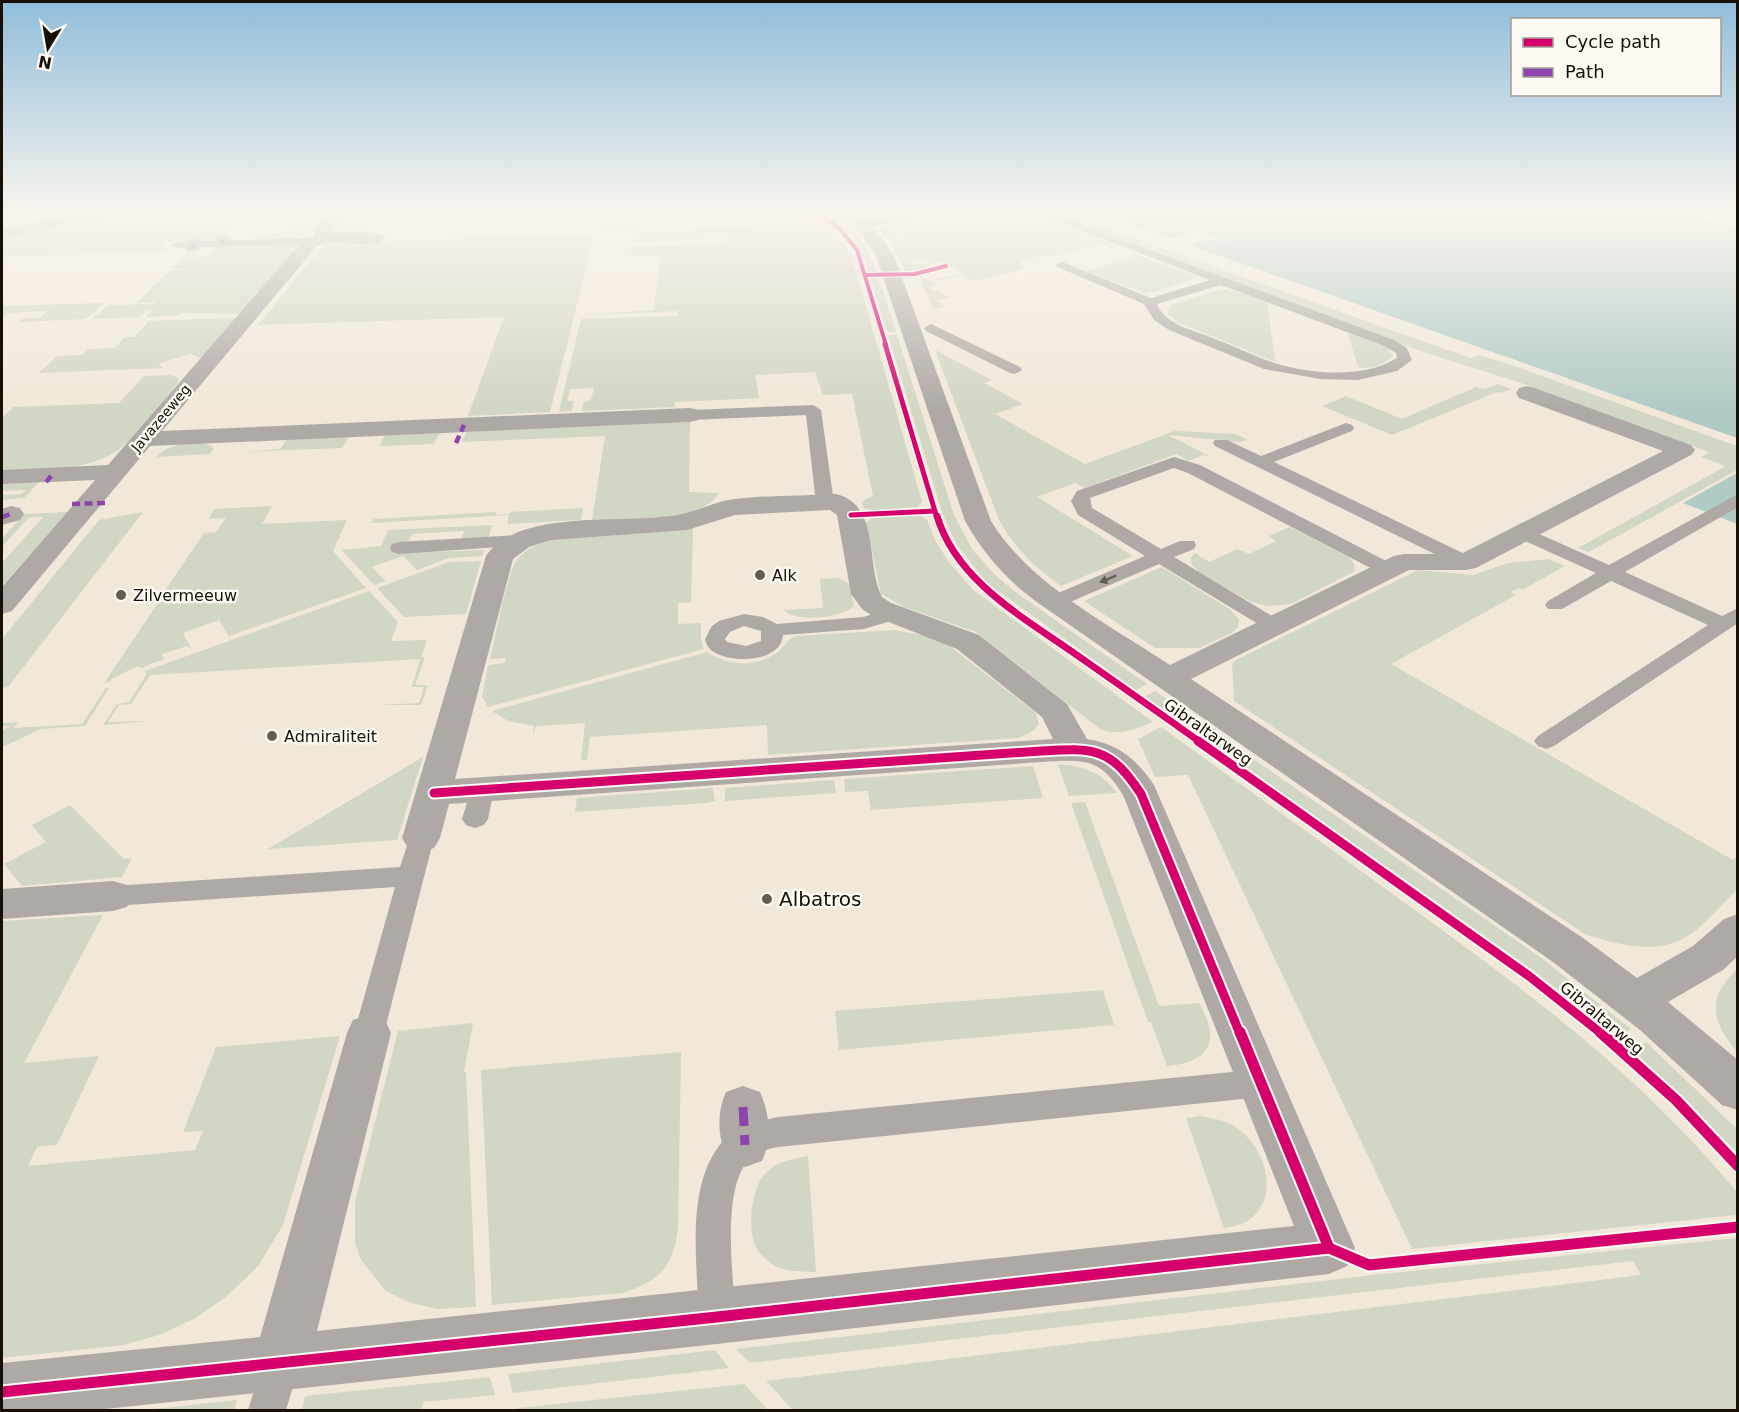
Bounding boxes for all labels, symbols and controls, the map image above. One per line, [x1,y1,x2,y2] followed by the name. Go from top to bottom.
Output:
[18,18,78,78] north arrow
[1511,18,1721,96] legend
[1565,31,1661,52] text: Cycle path
[37,52,54,73] text: N
[1565,61,1605,82] text: Path
[128,381,194,456] street label: Javazeeweg
[772,566,797,585] place label: Alk
[753,568,767,582] marker: Alk
[1098,574,1116,584] one-way arrow
[133,586,237,605] place label: Zilvermeeuw
[114,588,128,602] marker: Zilvermeeuw
[1160,695,1256,769] street label: Gibraltarweg
[284,727,377,746] place label: Admiraliteit
[265,729,279,743] marker: Admiraliteit
[779,887,861,911] place label: Albatros
[760,892,774,906] marker: Albatros
[1556,977,1648,1059] street label: Gibraltarweg

